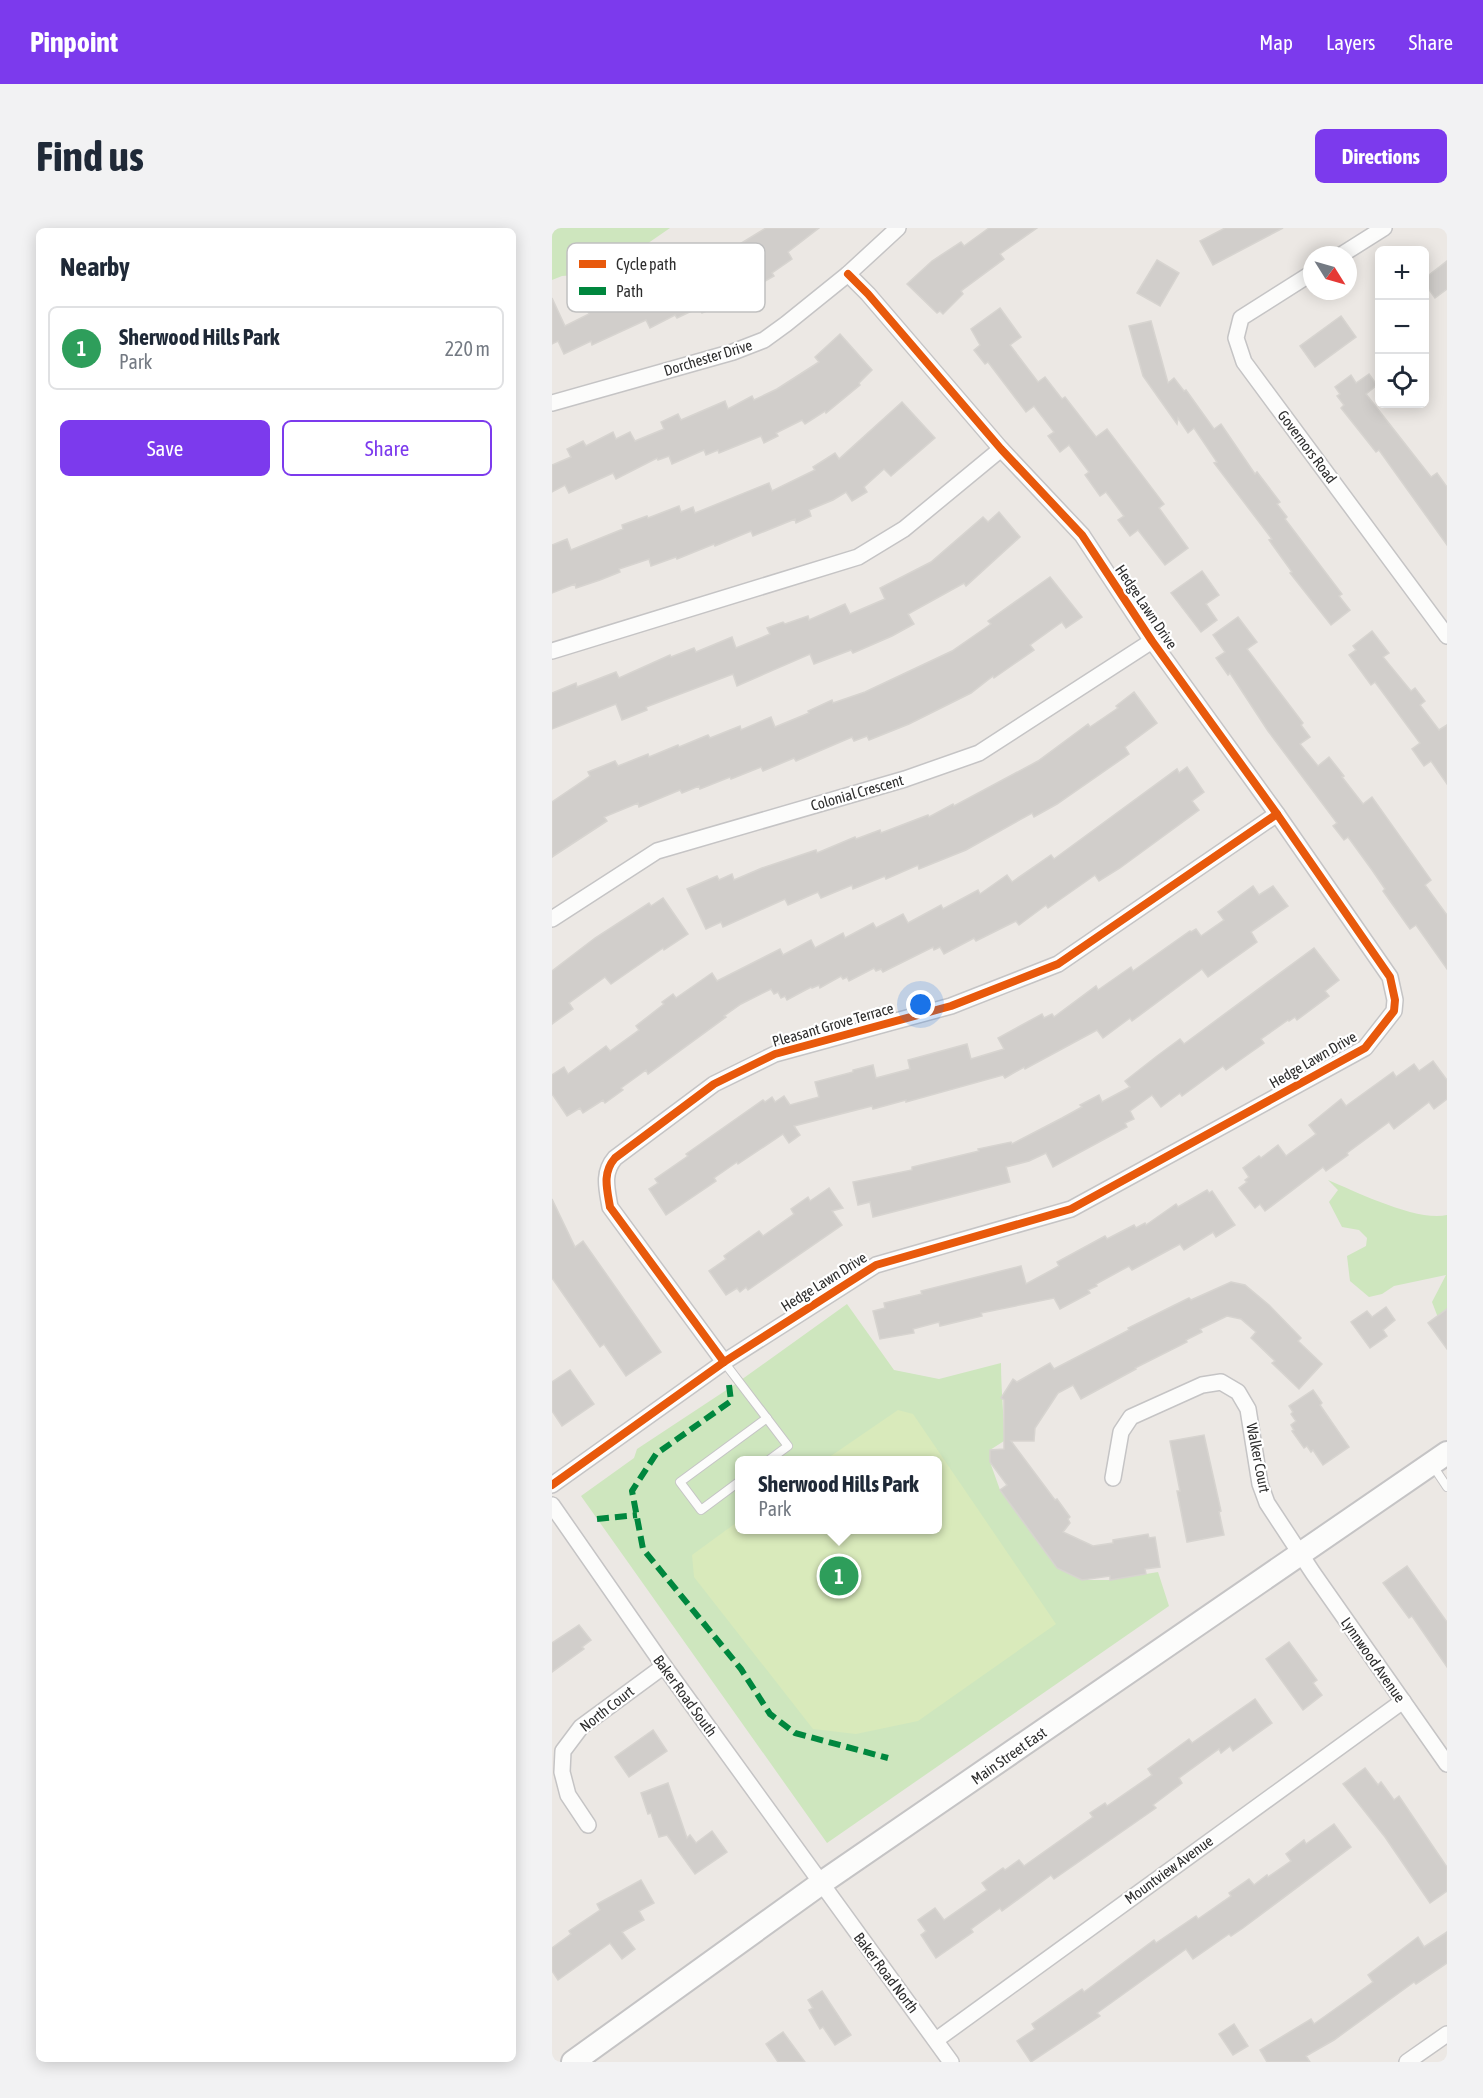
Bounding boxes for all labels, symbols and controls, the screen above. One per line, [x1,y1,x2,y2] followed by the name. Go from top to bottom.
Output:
[30,26,118,58] text: Pinpoint
[1259,30,1293,54] text: Map
[1326,30,1376,54] text: Layers
[1409,30,1453,54] text: Share
[1315,129,1447,183] button: Directions
[36,132,144,180] text: Find us
[567,243,765,312] legend
[1303,246,1357,300] north arrow
[1375,246,1429,408] map controls
[1375,246,1429,300] button: +
[60,252,130,282] text: Nearby
[616,255,676,274] text: Cycle path
[616,282,643,300] text: Path
[1375,300,1429,354] button: −
[119,324,279,350] text: Sherwood Hills Park
[662,336,754,379] street label: Dorchester Drive
[77,337,86,360] text: 1
[445,337,490,360] text: 220 m
[119,350,152,373] text: Park
[1375,354,1429,408] button: locate
[1274,407,1340,486] street label: Governors Road
[60,420,270,476] button: Save
[282,420,492,476] button: Share
[1112,561,1181,652] street label: Hedge Lawn Drive
[809,771,905,814] street label: Colonial Crescent
[906,990,935,1019] your location
[770,999,896,1050] street label: Pleasant Grove Terrace
[1266,1028,1359,1091] street label: Hedge Lawn Drive
[778,1248,870,1315] street label: Hedge Lawn Drive
[1243,1422,1274,1494] street label: Walker Court
[735,1456,942,1534] popup
[758,1471,919,1497] text: Sherwood Hills Park
[758,1497,792,1520] text: Park
[820,1554,858,1598] pin: 1
[1338,1614,1409,1706] street label: Lynnwood Avenue
[650,1652,721,1740] street label: Baker Road South
[576,1682,637,1735] street label: North Court
[968,1723,1050,1788] street label: Main Street East
[1121,1832,1216,1907] street label: Mountview Avenue
[851,1929,922,2016] street label: Baker Road North

